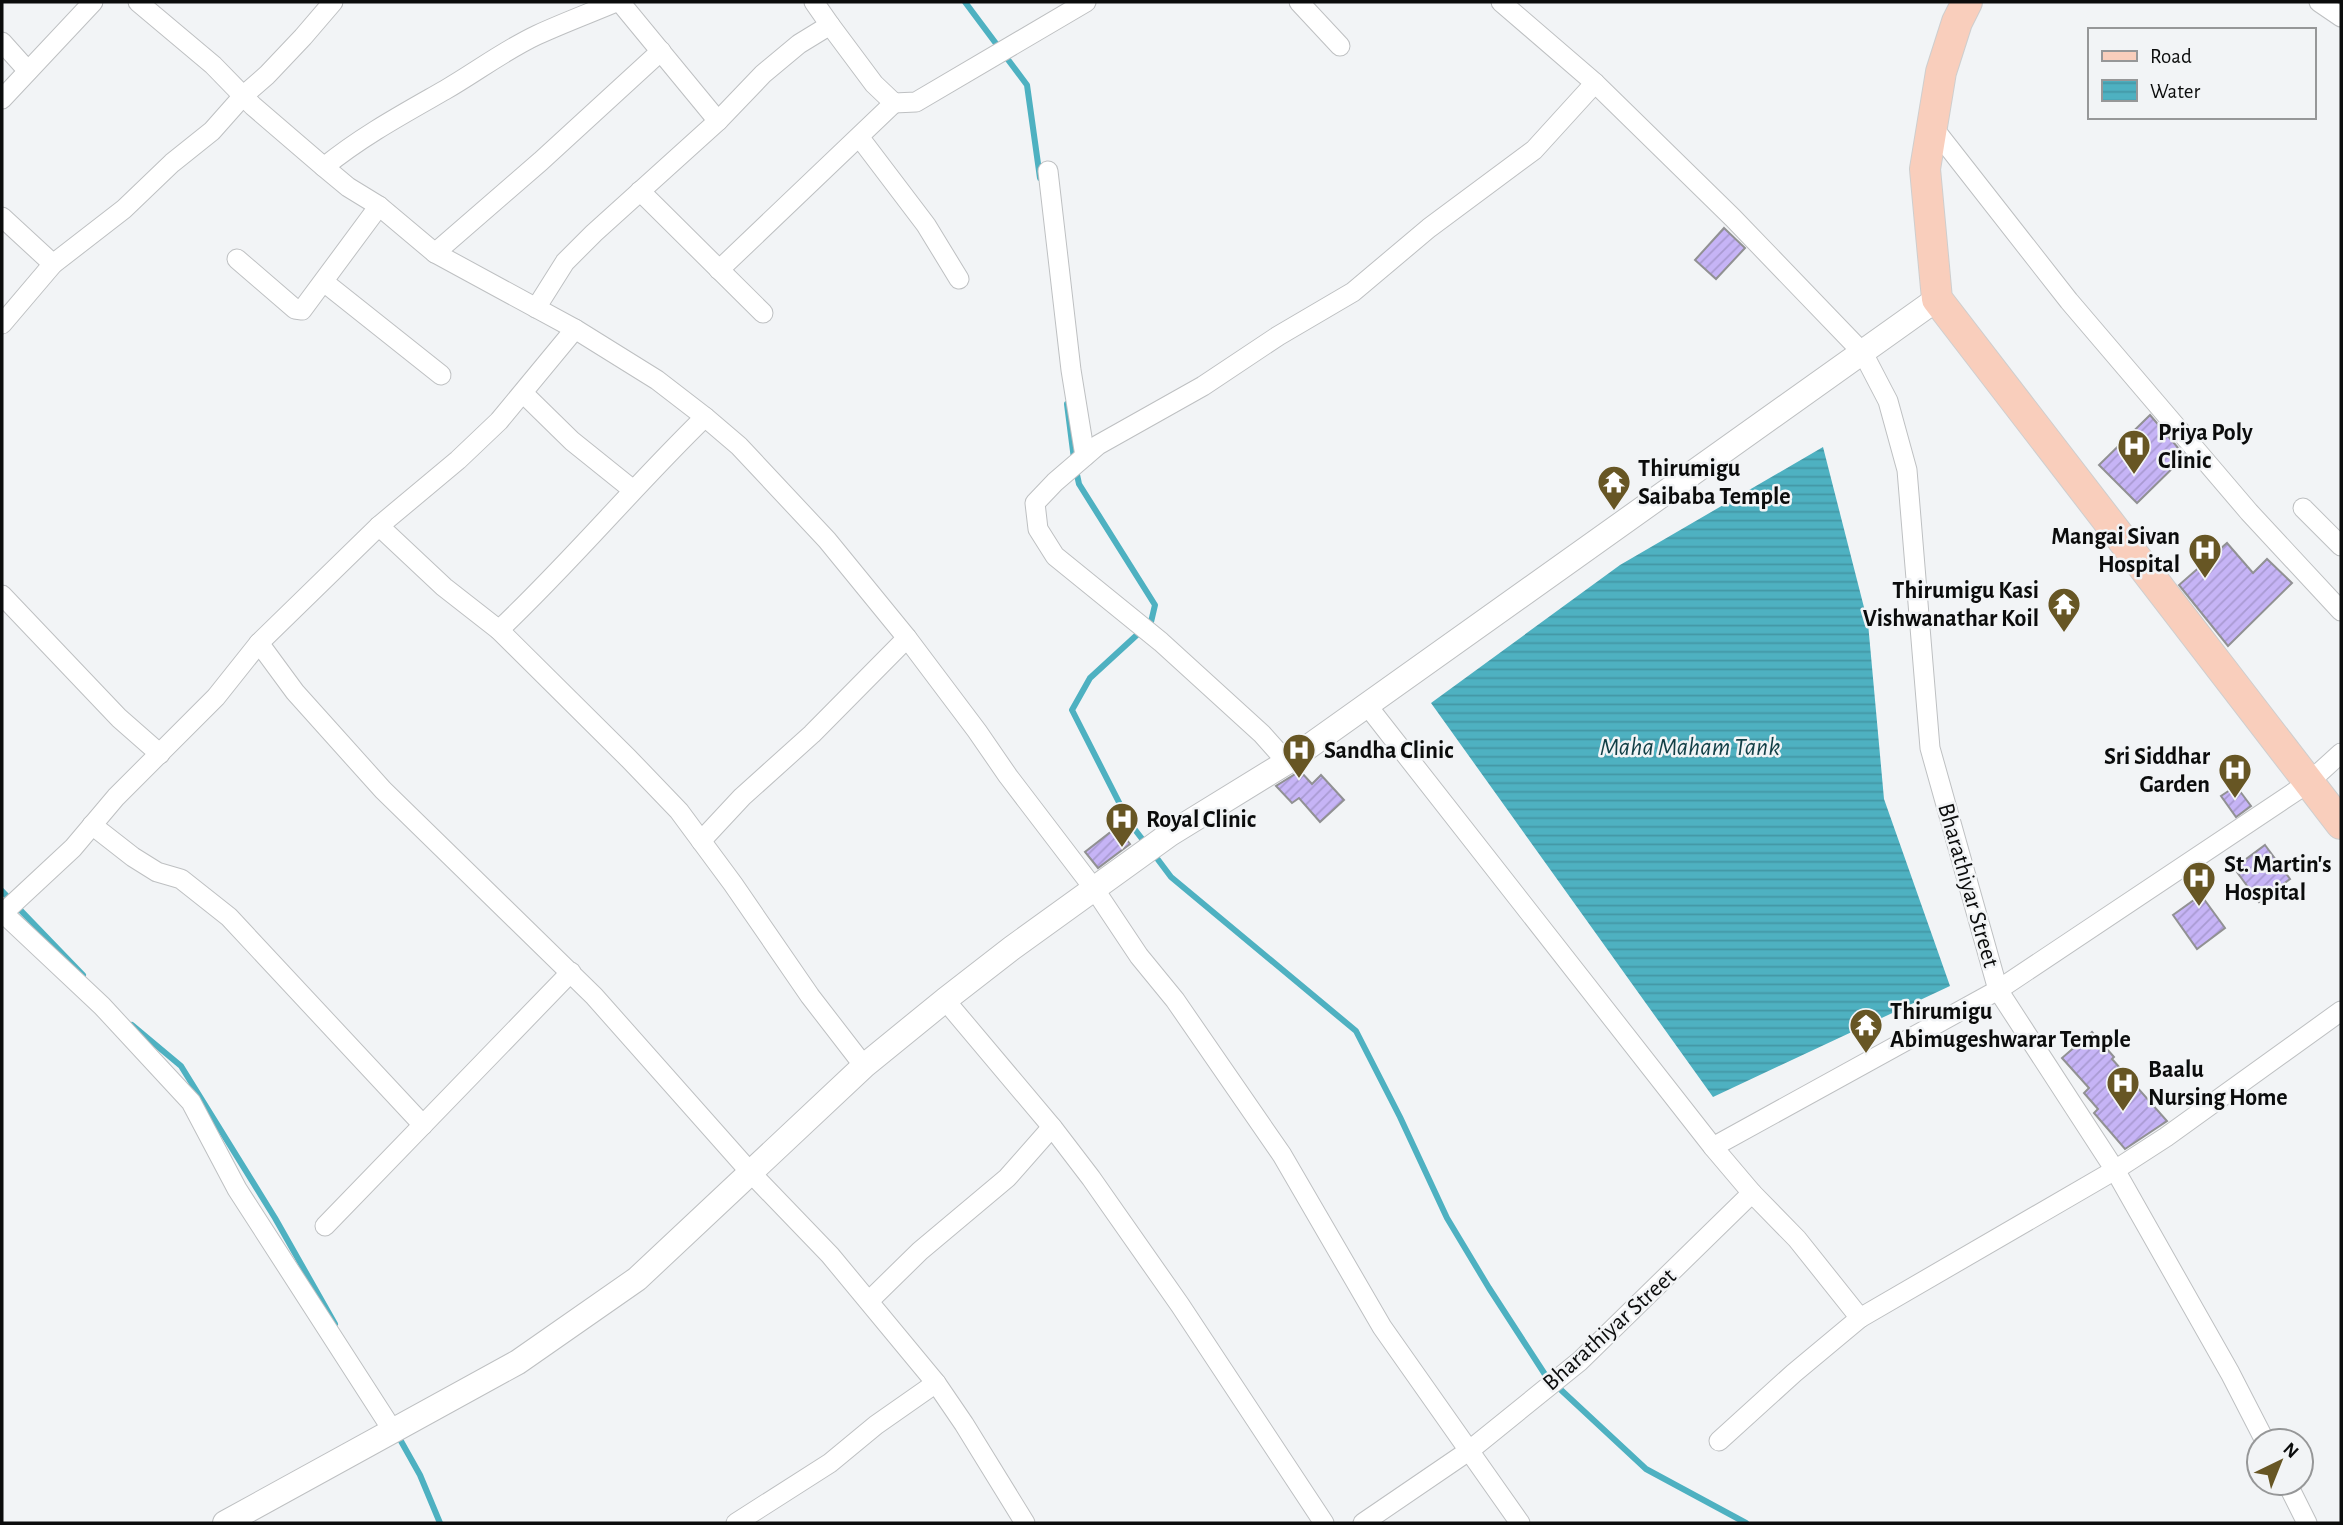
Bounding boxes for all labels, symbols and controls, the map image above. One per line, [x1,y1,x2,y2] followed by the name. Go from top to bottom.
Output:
[2088,28,2315,119] legend
[2150,46,2192,67] text: Road
[2150,81,2200,102] text: Water
[2158,421,2253,473] place label: Priya Poly Clinic
[2115,427,2153,476] hospital icon: Priya Poly Clinic
[1638,457,1791,509] place label: Thirumigu Saibaba Temple
[1595,463,1633,512] temple icon: Thirumigu Saibaba Temple
[2051,525,2180,577] place label: Mangai Sivan Hospital
[2186,531,2224,580] hospital icon: Mangai Sivan Hospital
[1863,579,2039,631] place label: Thirumigu Kasi Vishwanathar Koil
[2045,585,2083,634] temple icon: Thirumigu Kasi Vishwanathar Koil
[1280,731,1318,780] hospital icon: Sandha Clinic
[1600,734,1780,760] water label: Maha Maham Tank
[1324,739,1454,763] place label: Sandha Clinic
[2104,745,2211,797] place label: Sri Siddhar Garden
[2216,751,2254,800] hospital icon: Sri Siddhar Garden
[1103,800,1141,849] hospital icon: Royal Clinic
[1933,800,2003,970] street label: Bharathiyar Street
[1146,808,1256,832] place label: Royal Clinic
[2224,853,2331,905] place label: St. Martin's Hospital
[2180,859,2218,908] hospital icon: St. Martin's Hospital
[1890,1000,2131,1052] place label: Thirumigu Abimugeshwarar Temple
[1847,1006,1885,1055] temple icon: Thirumigu Abimugeshwarar Temple
[2148,1058,2288,1110] place label: Baalu Nursing Home
[2104,1064,2142,1113] hospital icon: Baalu Nursing Home
[1539,1264,1681,1395] street label: Bharathiyar Street
[2245,1427,2315,1497] north arrow
[2279,1439,2302,1462] text: N

